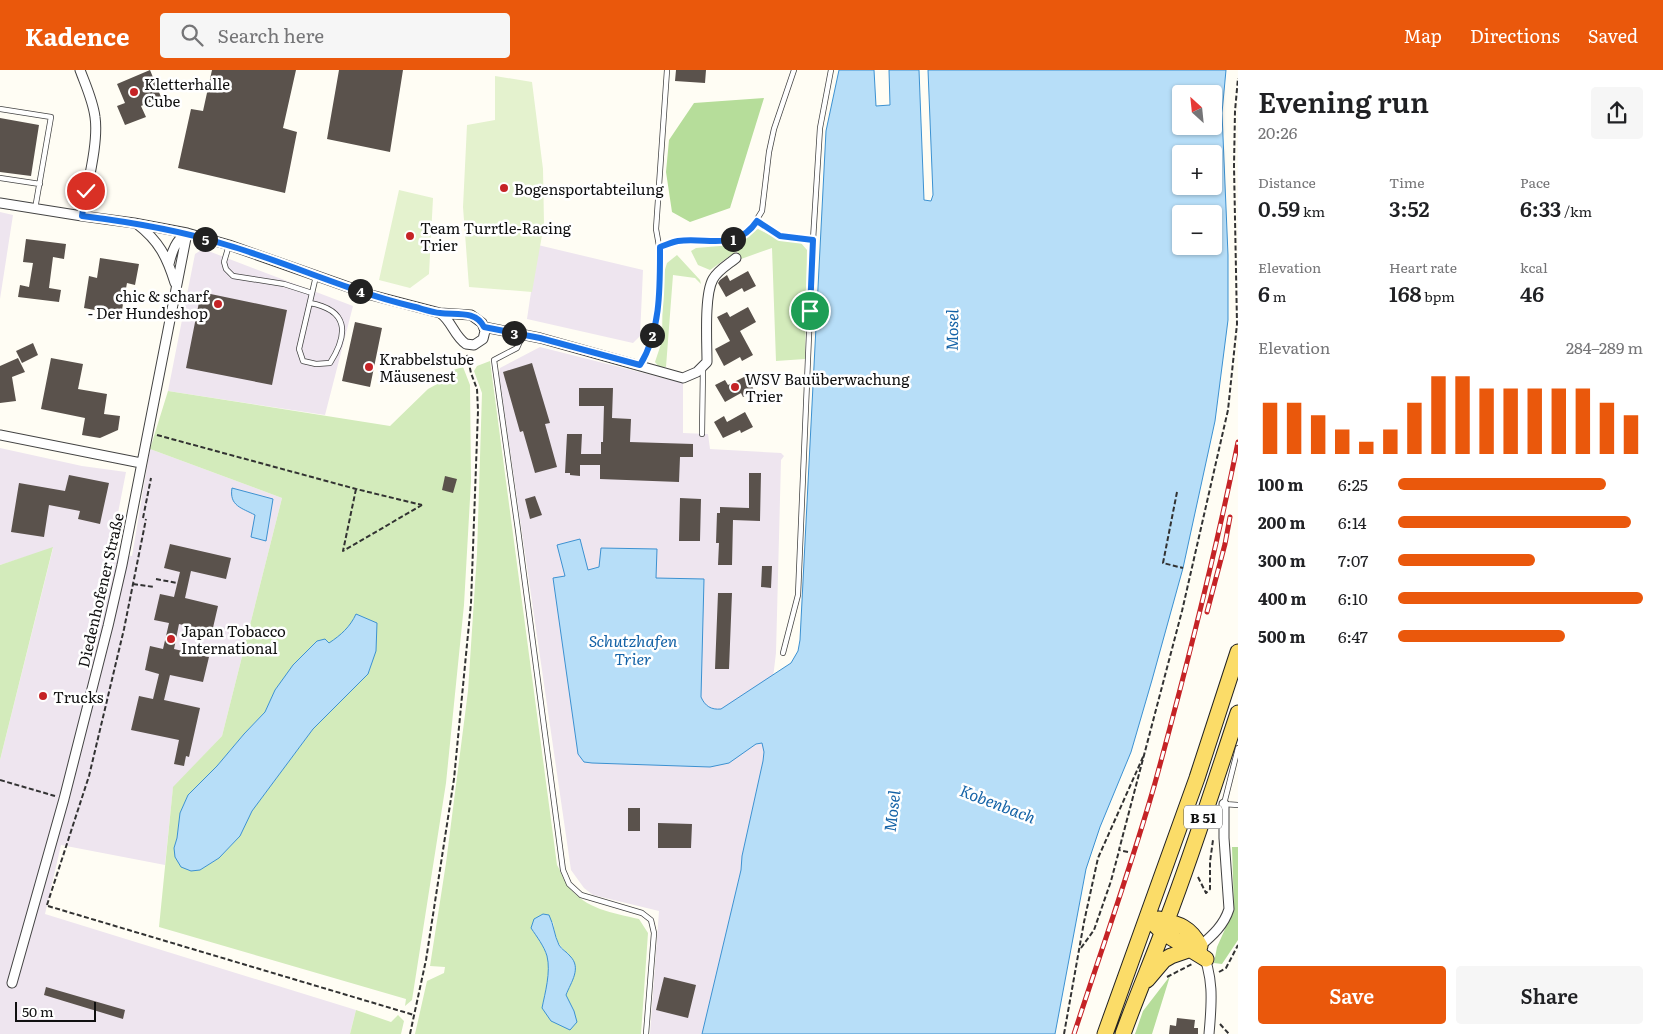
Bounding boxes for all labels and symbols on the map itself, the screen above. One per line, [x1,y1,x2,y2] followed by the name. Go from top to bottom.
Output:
[144,72,230,112] place label: Kletterhalle Cube
[1172,85,1222,135] north arrow
[128,86,140,98] marker: Kletterhalle Cube
[65,170,107,212] pin
[514,177,664,200] place label: Bogensportabteilung
[498,182,510,194] marker: Bogensportabteilung
[420,216,572,256] place label: Team Turrtle-Racing Trier
[192,226,218,252] pin: 5
[720,226,746,252] pin: 1
[404,230,416,242] marker: Team Turrtle-Racing Trier
[348,278,372,304] pin: 4
[88,284,209,324] place label: chic & scharf - Der Hundeshop
[789,290,831,332] pin
[212,298,224,310] marker: chic & scharf - Der Hundeshop
[939,308,963,351] water label: Mosel
[502,320,526,346] pin: 3
[640,322,664,348] pin: 2
[379,347,474,387] place label: Krabbelstube Mäusenest
[363,361,375,373] marker: Krabbelstube Mäusenest
[745,367,910,407] place label: WSV Bauüberwachung Trier
[729,381,741,393] marker: WSV Bauüberwachung Trier
[71,510,129,670] street label: Diedenhofener Straße
[181,619,286,659] place label: Japan Tobacco International
[589,628,678,670] water label: Schutzhafen Trier
[165,633,177,645] marker: Japan Tobacco International
[53,685,104,708] place label: Trucks
[37,690,49,702] marker: Trucks
[957,778,1040,829] water label: Kobenbach
[877,788,906,833] water label: Mosel
[1184,806,1222,829] road number: B 51
[15,999,96,1022] scale bar

